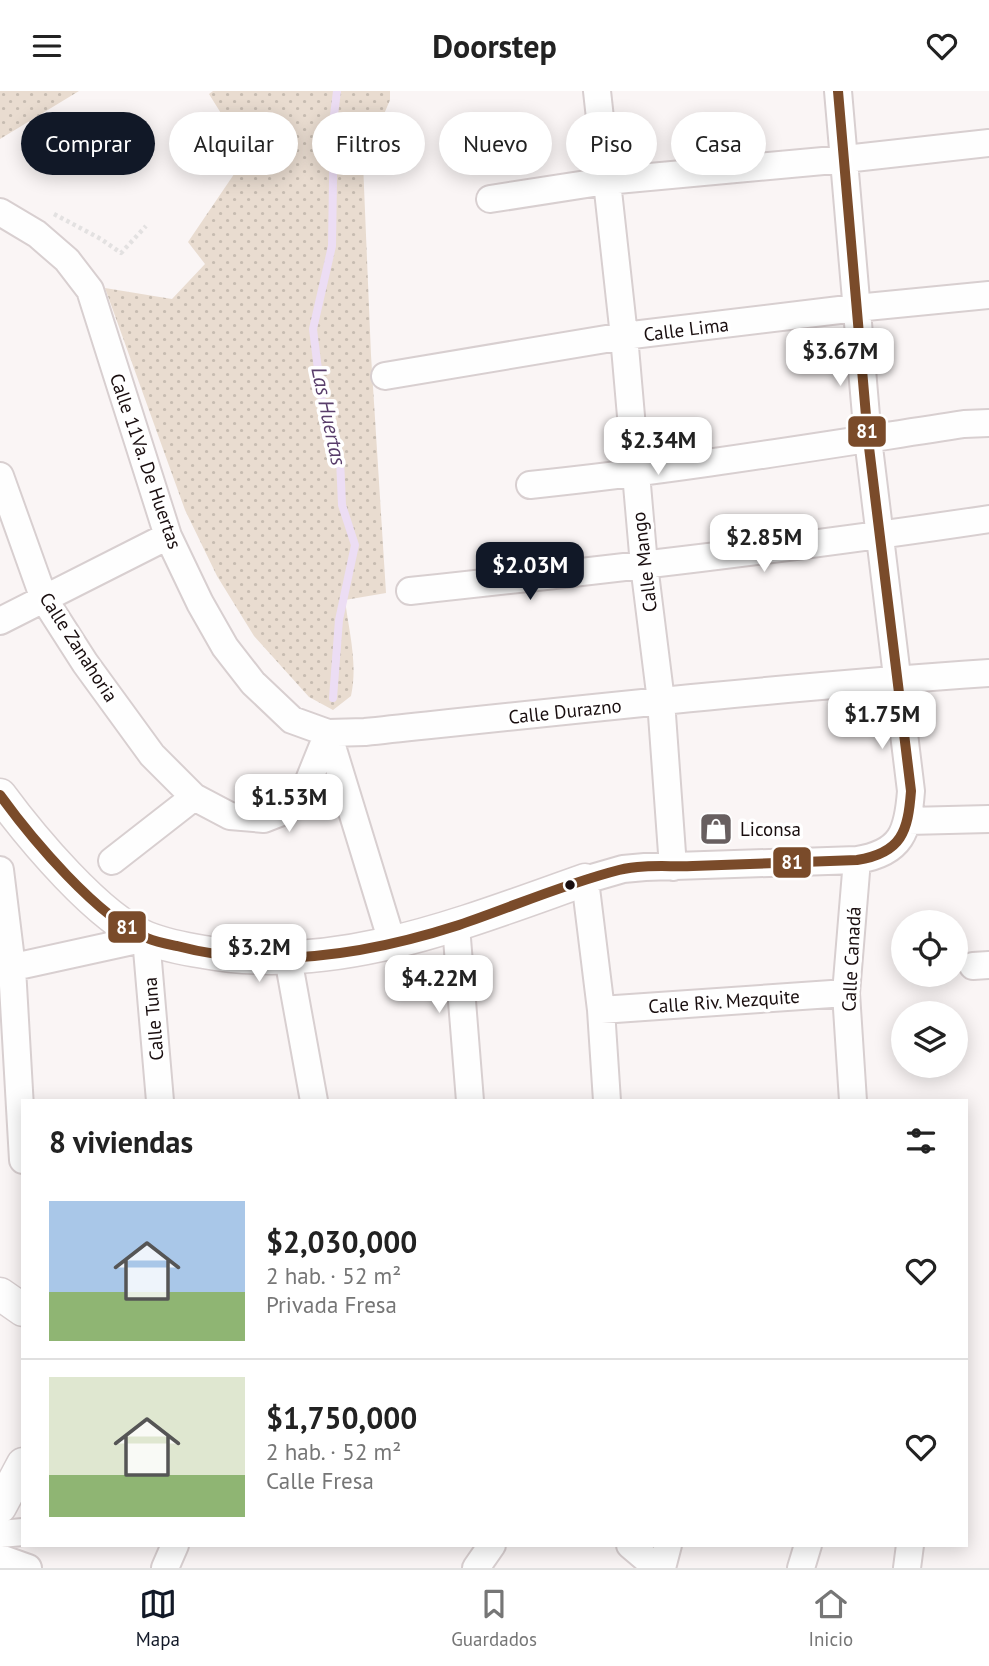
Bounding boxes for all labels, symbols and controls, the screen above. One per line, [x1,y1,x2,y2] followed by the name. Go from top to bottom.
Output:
[432,25,557,67] text: Doorstep
[28,27,66,65] icon: menu
[923,27,961,65] icon: heart
[21,112,155,175] chip: Comprar
[169,112,298,175] chip: Alquilar
[312,112,425,175] chip: Filtros
[439,112,552,175] chip: Nuevo
[566,112,657,175] chip: Piso
[671,112,766,175] chip: Casa
[642,312,730,346] street label: Calle Lima
[783,329,897,388] pin: $3.67M
[802,336,878,365] text: $3.67M
[305,364,353,468] water label: Las Huertas
[105,370,187,552] street label: Calle 11Va. De Huertas
[847,415,887,448] line badge: 81
[601,417,715,477] pin: $2.34M
[856,419,878,443] text: 81
[620,425,696,454] text: $2.34M
[626,510,662,614] street label: Calle Mango
[707,515,821,574] pin: $2.85M
[726,522,802,551] text: $2.85M
[473,543,587,602] pin: $2.03M
[492,550,568,579] text: $2.03M
[35,588,123,706] street label: Calle Zanahoria
[825,691,939,751] pin: $1.75M
[507,693,623,729] street label: Calle Durazno
[844,699,920,728] text: $1.75M
[232,775,346,834] pin: $1.53M
[251,782,327,811] text: $1.53M
[697,810,735,848] shop icon: Liconsa
[740,817,801,841] place label: Liconsa
[772,846,812,879] line badge: 81
[781,850,803,874] text: 81
[563,878,577,892] unlabelled marker
[836,906,866,1012] street label: Calle Canadá
[107,910,147,944] line badge: 81
[891,910,968,1078] map controls
[891,910,968,987] button: locate
[116,915,138,939] text: 81
[210,925,308,984] pin: $3.2M
[227,932,291,961] text: $3.2M
[382,955,496,1015] pin: $4.22M
[401,963,477,992] text: $4.22M
[137,976,169,1062] street label: Calle Tuna
[647,984,801,1018] street label: Calle Riv. Mezquite
[891,1001,968,1078] button: layers
[49,1122,193,1161] text: 8 viviendas
[902,1122,940,1160] icon: filters
[266,1222,417,1261] text: $2,030,000
[105,1229,189,1313] icon: home
[902,1252,940,1290] icon: heart
[266,1261,401,1290] text: 2 hab. · 52 m²
[266,1290,397,1319] text: Privada Fresa
[266,1398,417,1437] text: $1,750,000
[105,1405,189,1489] icon: home
[902,1428,940,1466] icon: heart
[266,1437,401,1466] text: 2 hab. · 52 m²
[266,1466,374,1495] text: Calle Fresa
[136,1585,180,1651] tab: Mapa
[451,1585,537,1651] tab: Guardados
[808,1585,853,1651] tab: Inicio

